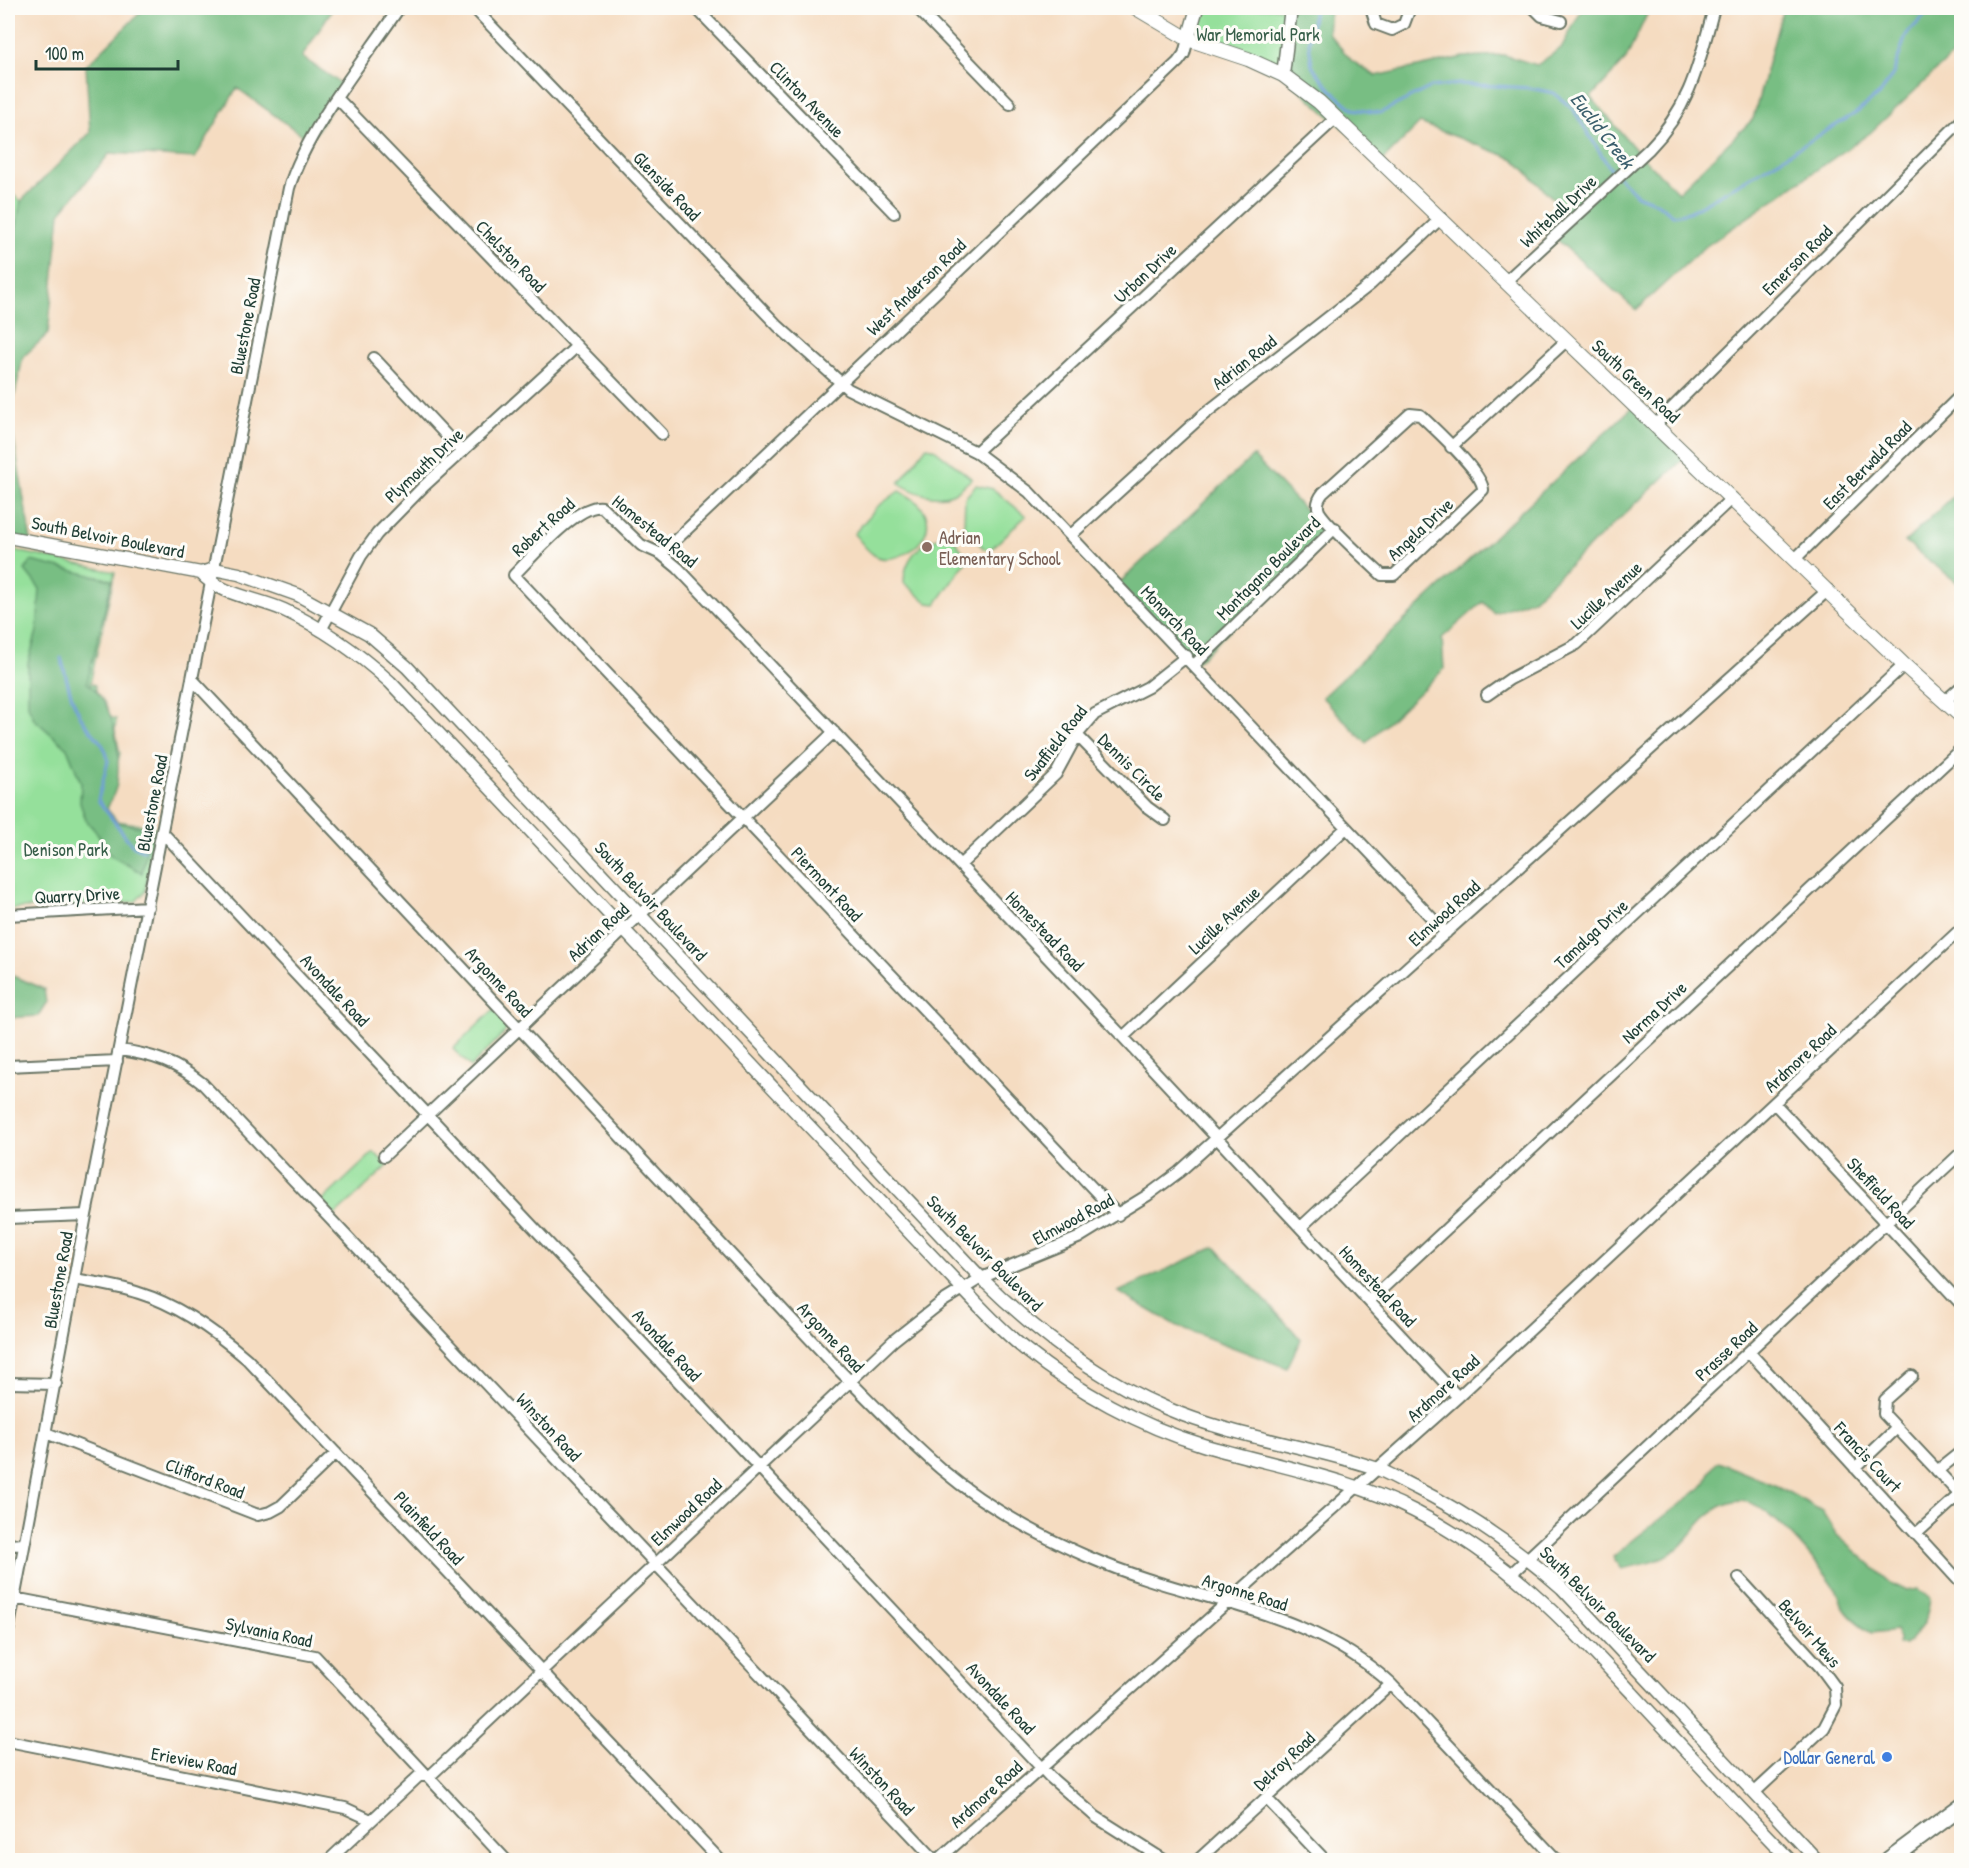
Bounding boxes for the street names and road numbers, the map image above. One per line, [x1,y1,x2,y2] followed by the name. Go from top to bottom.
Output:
[764,55,850,143] street label: Clinton Avenue
[628,146,706,226] street label: Glenside Road
[1514,169,1602,253] street label: Whitehall Drive
[470,214,552,298] street label: Chelston Road
[1756,219,1838,301] street label: Emerson Road
[861,233,971,341] street label: West Anderson Road
[1108,237,1182,309] street label: Urban Drive
[223,276,267,376] street label: Bluestone Road
[1207,329,1281,395] street label: Adrian Road
[1586,334,1686,428] street label: South Green Road
[1817,415,1917,515] street label: East Berwald Road
[379,422,469,508] street label: Plymouth Drive
[607,489,703,573] street label: Homestead Road
[506,492,580,562] street label: Robert Road
[1382,492,1458,566] street label: Angela Drive
[30,510,186,564] street label: South Belvoir Boulevard
[1210,510,1326,626] street label: Montagano Boulevard
[1565,555,1647,635] street label: Lucille Avenue
[1135,580,1215,660] street label: Monarch Road
[1018,700,1092,786] street label: Swaffield Road
[1092,727,1172,807] street label: Dennis Circle
[130,753,174,853] street label: Bluestone Road
[589,836,713,966] street label: South Belvoir Boulevard
[786,841,868,927] street label: Piermont Road
[1403,874,1485,952] street label: Elmwood Road
[34,880,120,910] street label: Quarry Drive
[1183,880,1265,960] street label: Lucille Avenue
[1000,885,1090,977] street label: Homestead Road
[1549,893,1633,975] street label: Tamalga Drive
[562,897,634,967] street label: Adrian Road
[460,941,538,1023] street label: Argonne Road
[295,948,375,1032] street label: Avondale Road
[1616,975,1692,1049] street label: Norma Drive
[1759,1018,1841,1098] street label: Ardmore Road
[1841,1152,1921,1234] street label: Sheffield Road
[1028,1187,1118,1251] street label: Elmwood Road
[921,1189,1049,1317] street label: South Belvoir Boulevard
[37,1230,79,1330] street label: Bluestone Road
[1334,1240,1422,1332] street label: Homestead Road
[792,1296,870,1378] street label: Argonne Road
[627,1303,707,1387] street label: Avondale Road
[1689,1315,1763,1387] street label: Prasse Road
[1401,1349,1485,1427] street label: Ardmore Road
[511,1387,587,1467] street label: Winston Road
[1828,1415,1908,1498] street label: Francis Court
[162,1451,248,1505] street label: Clifford Road
[645,1473,727,1551] street label: Elmwood Road
[388,1486,470,1570] street label: Plainfield Road
[1534,1540,1662,1668] street label: South Belvoir Boulevard
[1199,1567,1291,1617] street label: Argonne Road
[1773,1593,1847,1673] street label: Belvoir Mews
[223,1611,315,1653] street label: Sylvania Road
[961,1656,1041,1740] street label: Avondale Road
[1248,1726,1320,1796] street label: Delroy Road
[149,1740,239,1782] street label: Erieview Road
[844,1741,920,1821] street label: Winston Road
[944,1755,1028,1833] street label: Ardmore Road

